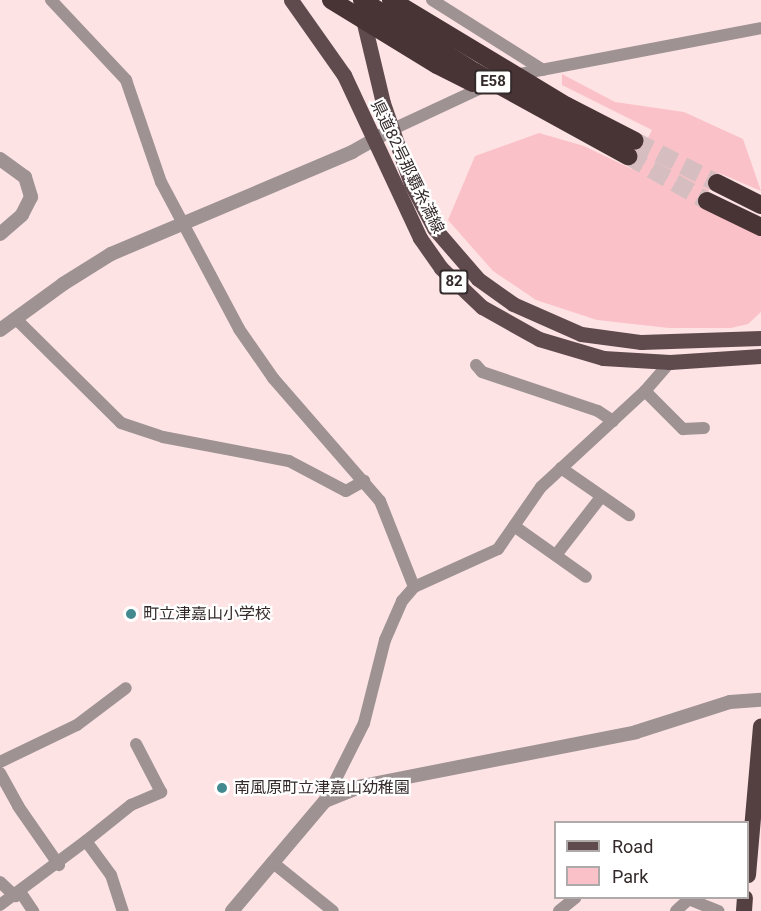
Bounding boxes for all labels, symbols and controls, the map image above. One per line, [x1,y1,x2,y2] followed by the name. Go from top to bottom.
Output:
[474,70,512,94] road number: E58
[366,97,448,237] street label: 県道82号那覇糸満線
[439,270,469,294] road number: 82
[143,604,271,624] place label: 町立津嘉山小学校
[124,607,138,621] marker: 町立津嘉山小学校
[234,778,410,798] place label: 南風原町立津嘉山幼稚園
[215,781,229,795] marker: 南風原町立津嘉山幼稚園
[554,821,749,899] legend
[612,836,653,857] text: Road
[612,866,648,887] text: Park

